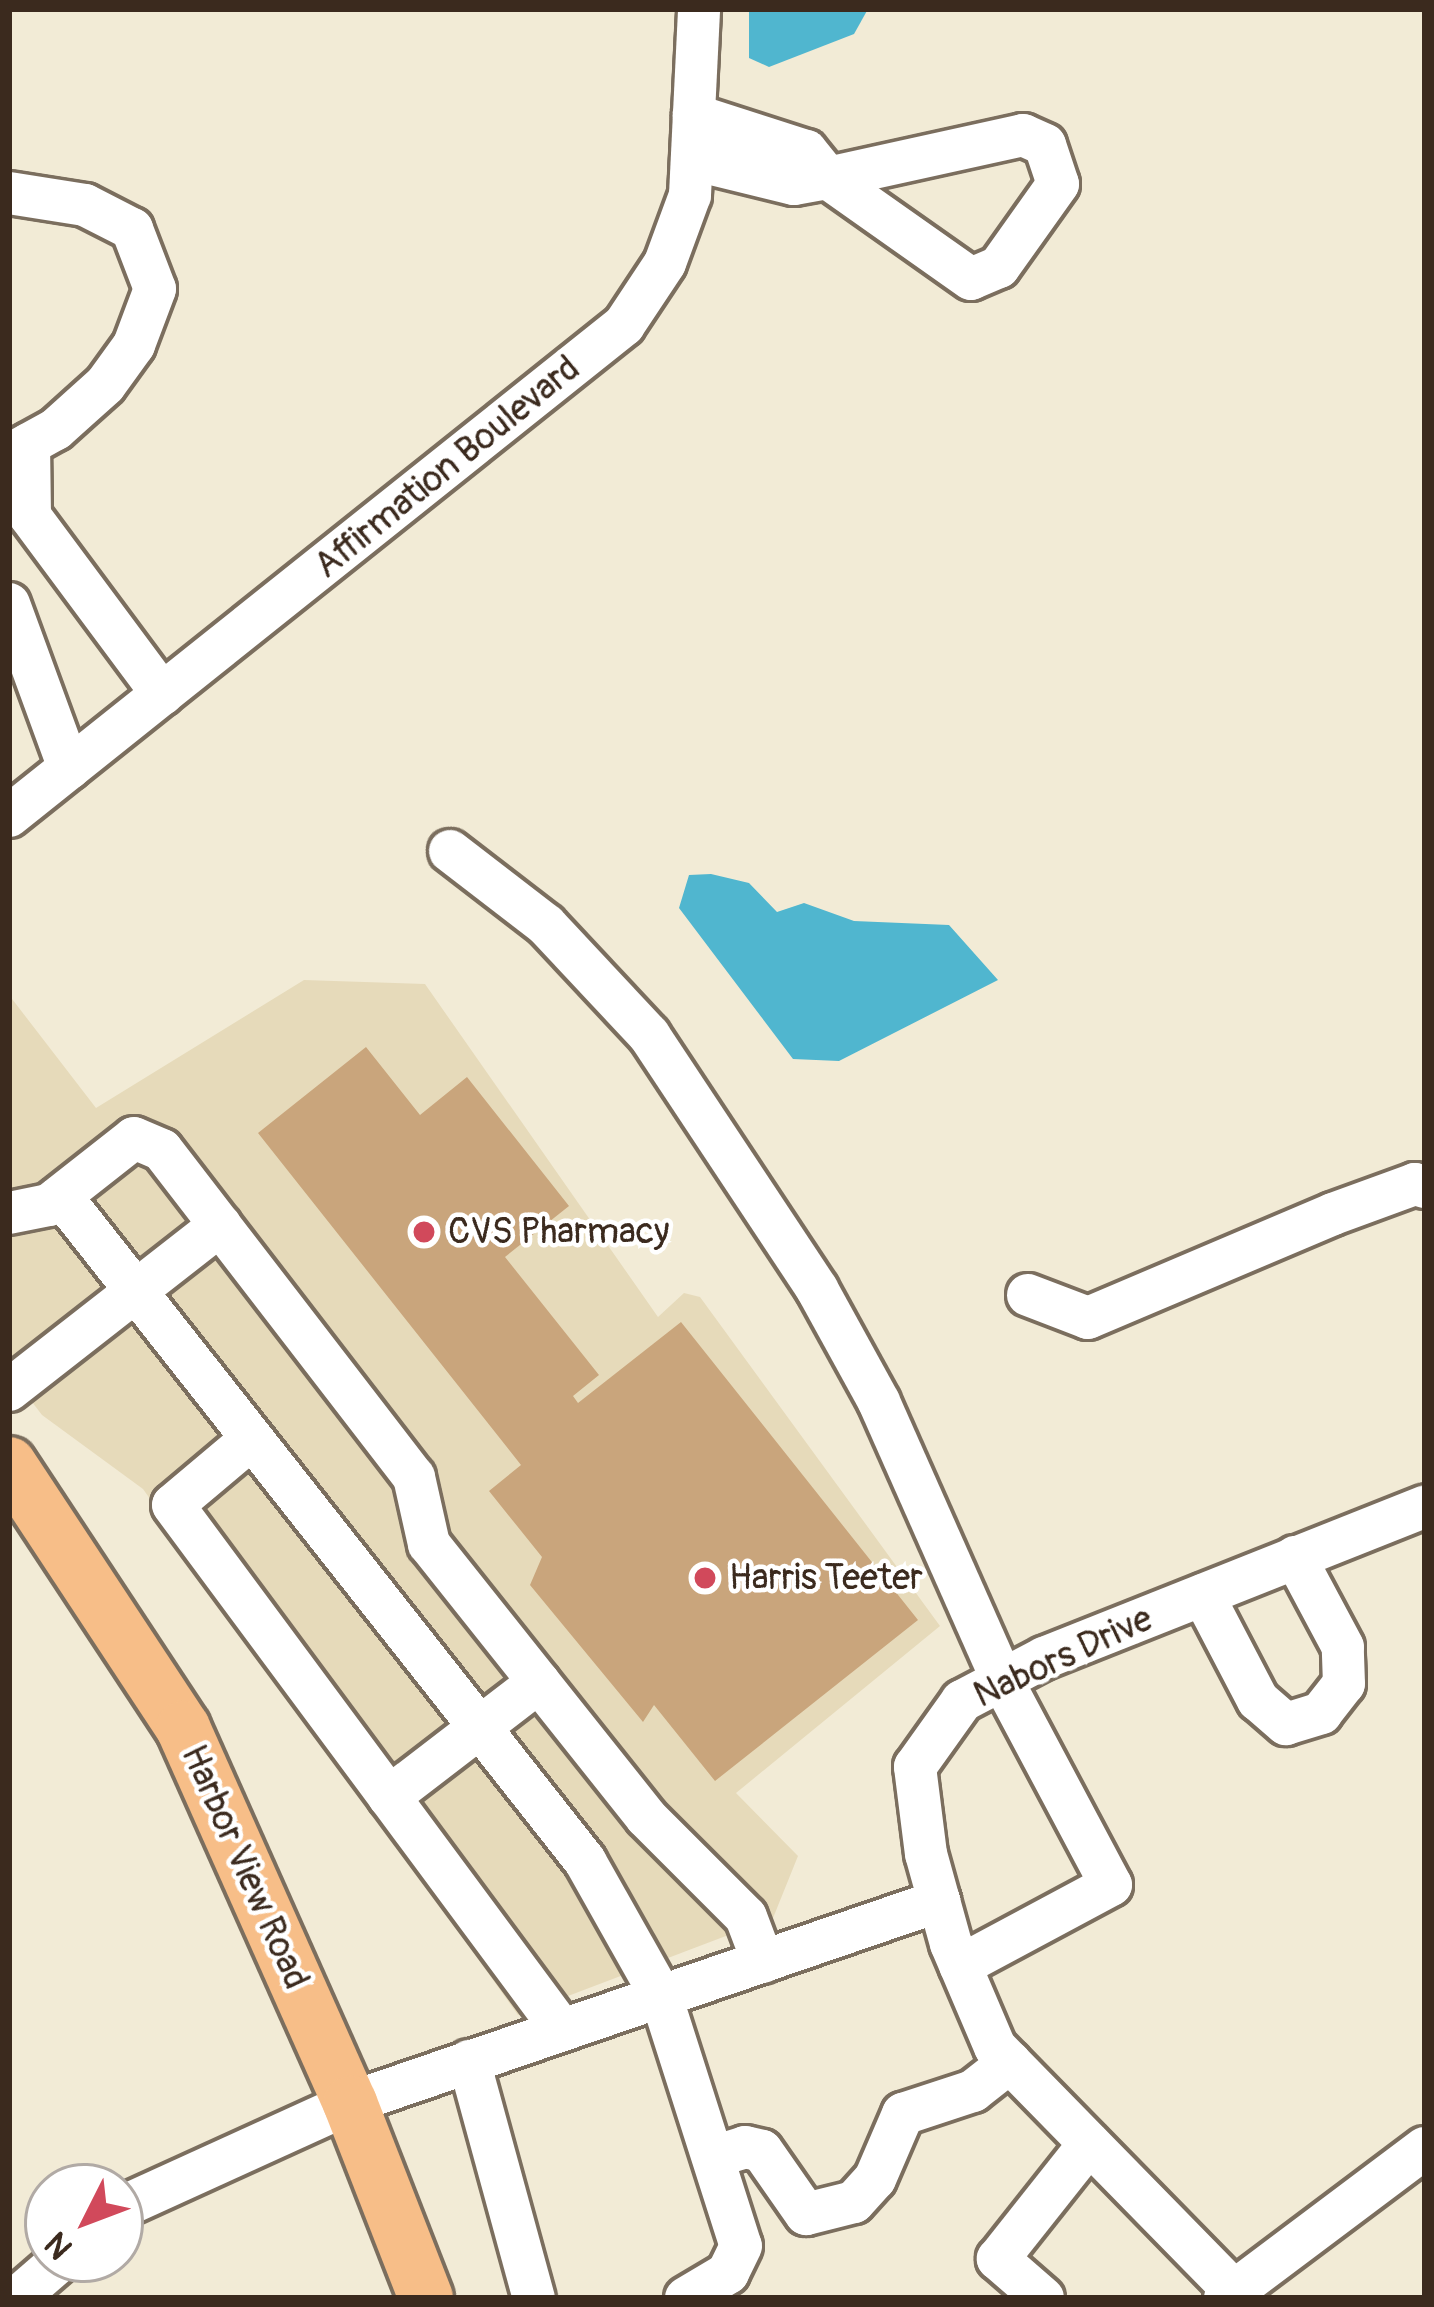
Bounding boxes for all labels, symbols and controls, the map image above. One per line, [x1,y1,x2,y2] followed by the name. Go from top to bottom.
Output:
[306,347,588,587] street label: Affirmation Boulevard
[448,1210,669,1254] place label: CVS Pharmacy
[411,1219,437,1245] marker: CVS Pharmacy
[729,1556,923,1600] place label: Harris Teeter
[692,1565,718,1591] marker: Harris Teeter
[967,1597,1159,1717] street label: Nabors Drive
[172,1738,318,1996] street label: Harbor View Road
[24,2163,144,2283] north arrow
[36,2223,82,2267] text: N

